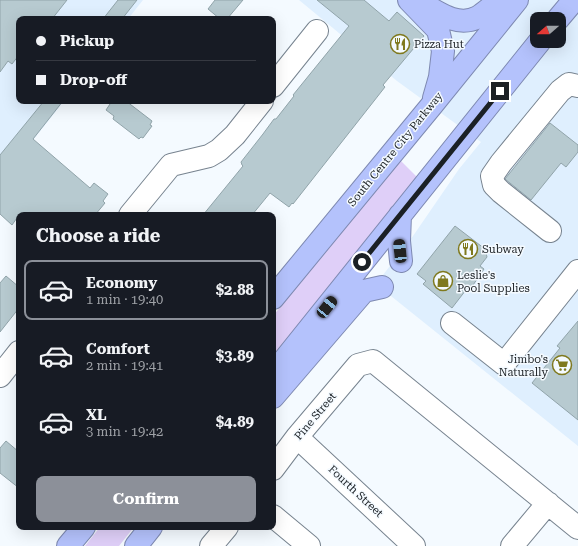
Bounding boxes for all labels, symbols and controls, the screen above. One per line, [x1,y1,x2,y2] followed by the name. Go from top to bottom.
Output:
[530,12,566,48] north arrow
[530,12,566,48] map controls
[60,32,114,50] text: Pickup
[389,33,411,55] restaurant icon: Pizza Hut
[414,38,464,51] place label: Pizza Hut
[60,71,127,89] text: Drop-off
[491,82,509,100] route end
[345,89,446,209] street label: South Centre City Parkway
[36,225,160,246] text: Choose a ride
[393,238,407,264] car
[457,238,479,260] restaurant icon: Subway
[482,243,524,256] place label: Subway
[353,253,371,271] route start
[457,269,530,295] place label: Leslie's Pool Supplies
[432,270,454,292] shop icon: Leslie's Pool Supplies
[38,272,74,308] icon: car
[86,274,157,292] text: Economy
[216,281,254,299] text: $2.88
[86,292,163,307] text: 1 min · 19:40
[315,294,339,320] car
[38,338,74,374] icon: car
[86,340,150,358] text: Comfort
[216,347,254,365] text: $3.89
[499,353,548,379] place label: Jimbo's Naturally
[551,354,573,376] supermarket icon: Jimbo's Naturally
[86,358,163,373] text: 2 min · 19:41
[292,390,339,443] street label: Pine Street
[38,404,74,440] icon: car
[86,406,107,424] text: XL
[216,413,254,431] text: $4.89
[86,424,163,439] text: 3 min · 19:42
[326,463,386,520] street label: Fourth Street
[36,476,256,522] button: Confirm

